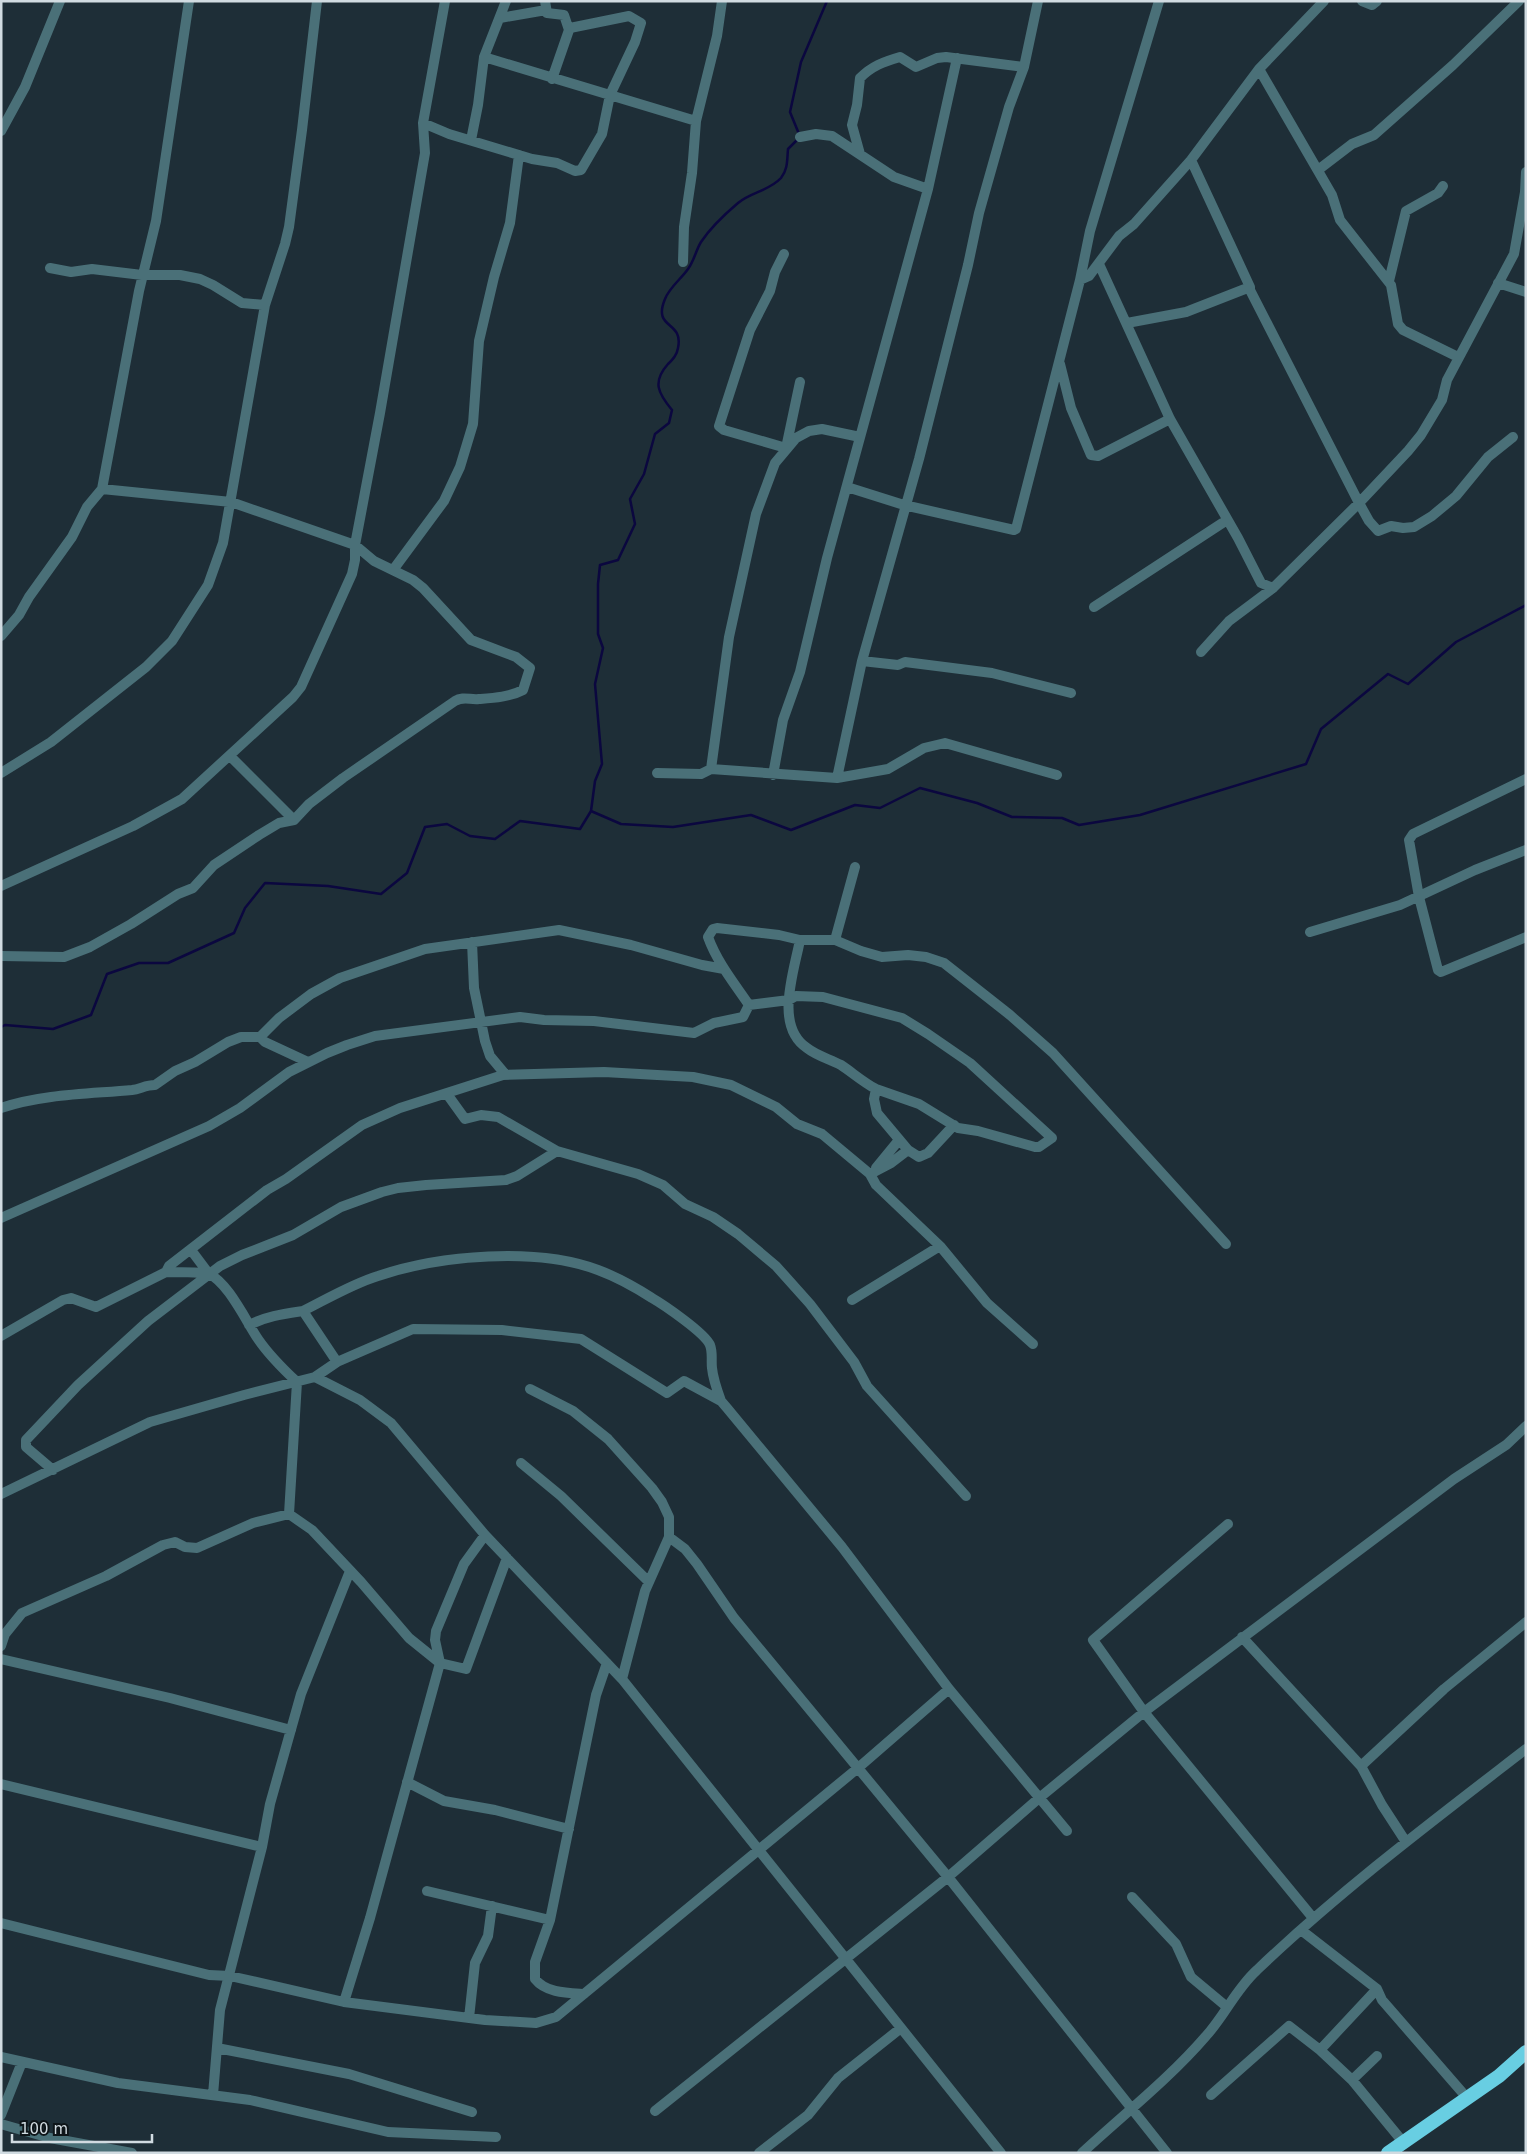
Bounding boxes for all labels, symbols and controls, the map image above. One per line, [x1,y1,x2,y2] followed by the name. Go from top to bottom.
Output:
[12,2112,152,2144] scale bar
[20,2120,68,2138] text: 100 m

